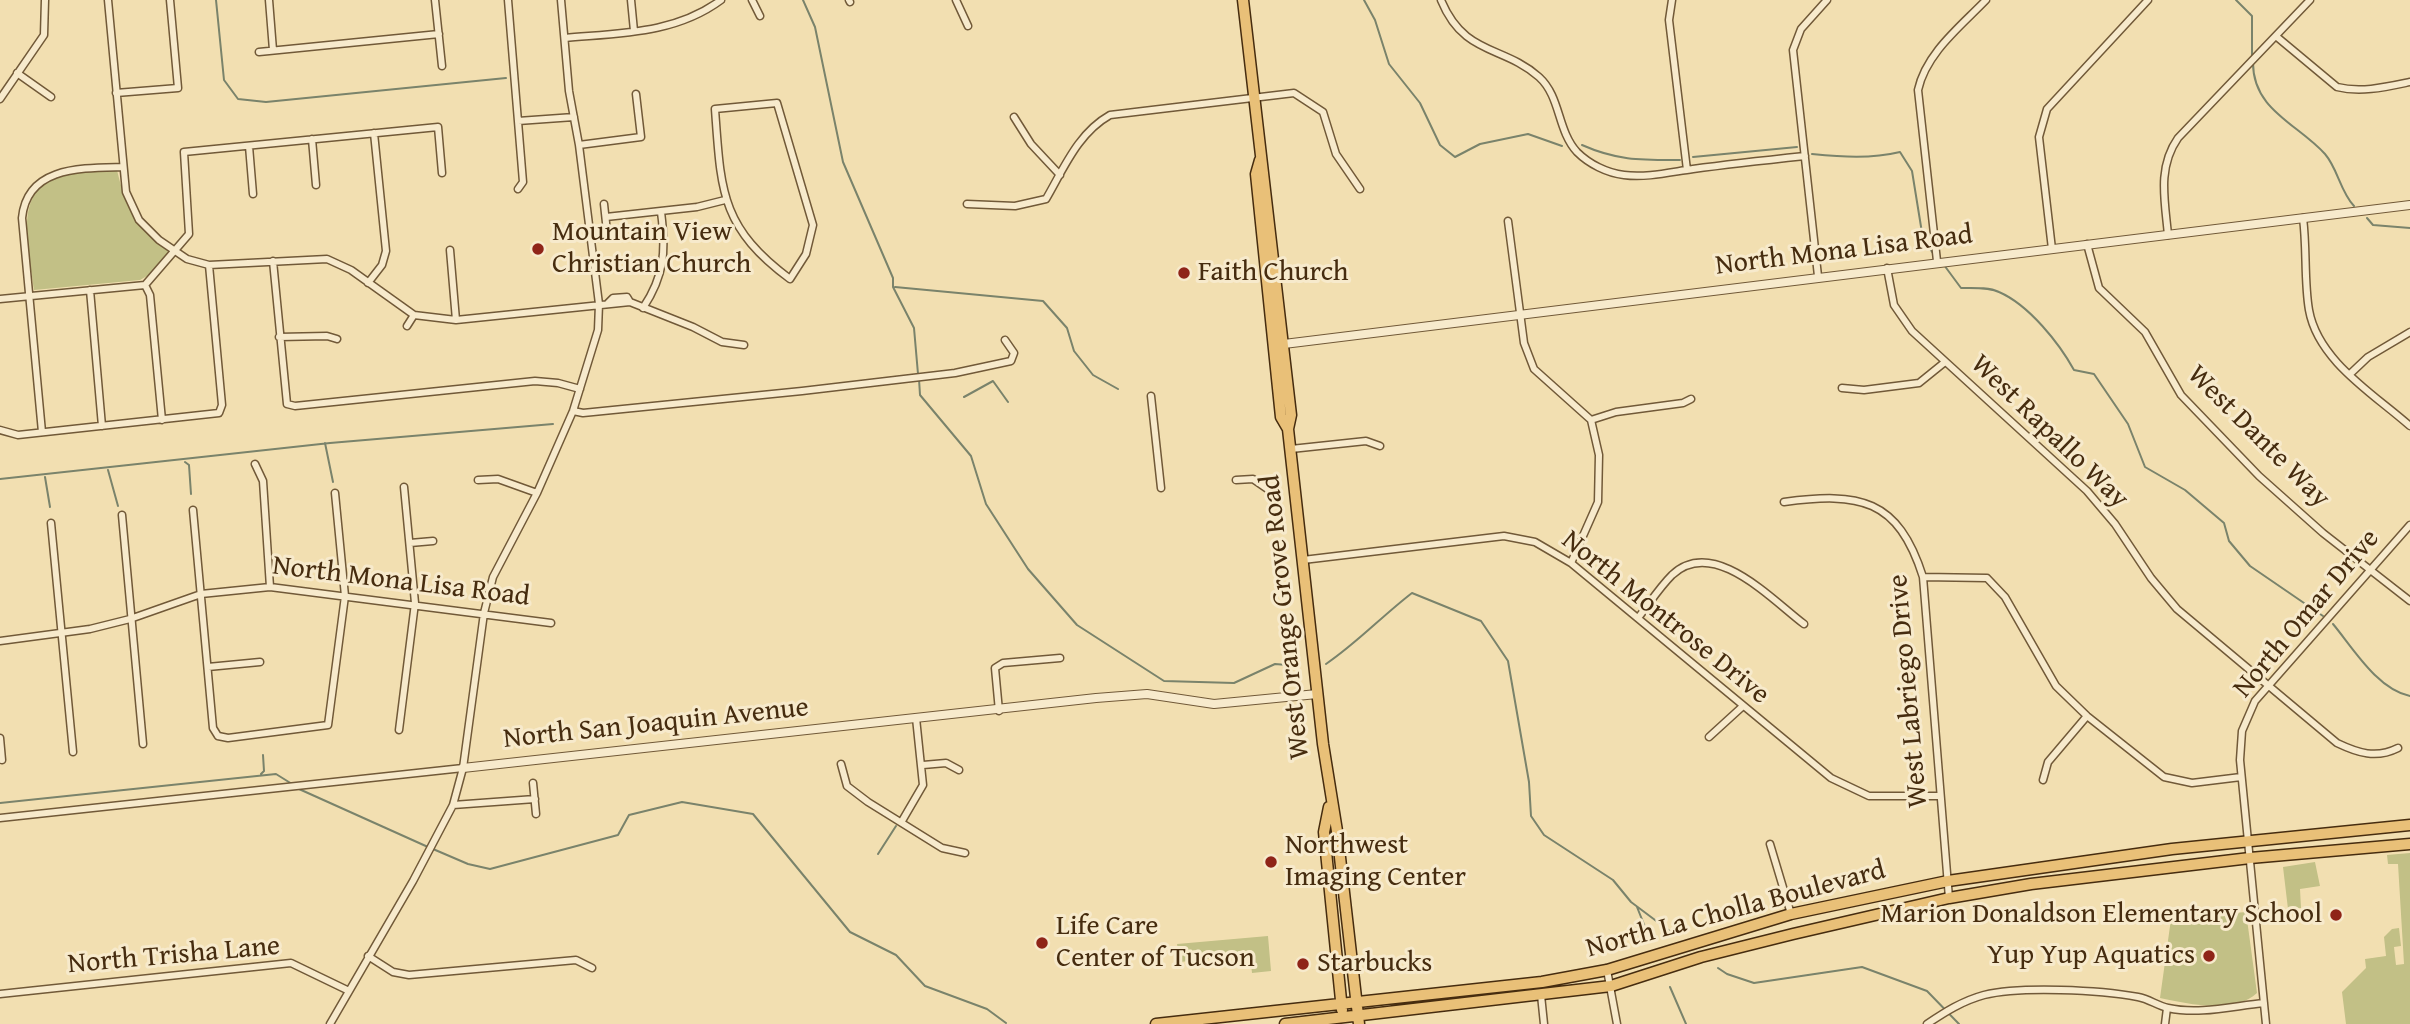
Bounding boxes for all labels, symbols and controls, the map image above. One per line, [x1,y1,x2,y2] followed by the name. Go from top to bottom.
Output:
[552,216,751,282] place label: Mountain View Christian Church
[1713,219,1975,283] street label: North Mona Lisa Road
[530,241,546,257] marker: Mountain View Christian Church
[1198,256,1348,290] place label: Faith Church
[1176,265,1192,281] marker: Faith Church
[1963,348,2135,516] street label: West Rapallo Way
[2180,359,2336,515] street label: West Dante Way
[1254,473,1318,761] street label: West Orange Grove Road
[2227,523,2387,705] street label: North Omar Drive
[1554,524,1776,712] street label: North Montrose Drive
[270,550,532,614] street label: North Mona Lisa Road
[1882,573,1936,809] street label: West Labriego Drive
[502,691,810,757] street label: North San Joaquin Avenue
[1285,829,1466,895] place label: Northwest Imaging Center
[1263,854,1279,870] marker: Northwest Imaging Center
[1583,854,1889,966] street label: North La Cholla Boulevard
[1880,898,2322,932] place label: Marion Donaldson Elementary School
[2328,907,2344,923] marker: Marion Donaldson Elementary School
[1056,910,1255,976] place label: Life Care Center of Tucson
[66,930,282,982] street label: North Trisha Lane
[1034,935,1050,951] marker: Life Care Center of Tucson
[1987,939,2195,973] place label: Yup Yup Aquatics
[1317,947,1432,981] place label: Starbucks
[2201,948,2217,964] marker: Yup Yup Aquatics
[1295,956,1311,972] marker: Starbucks

